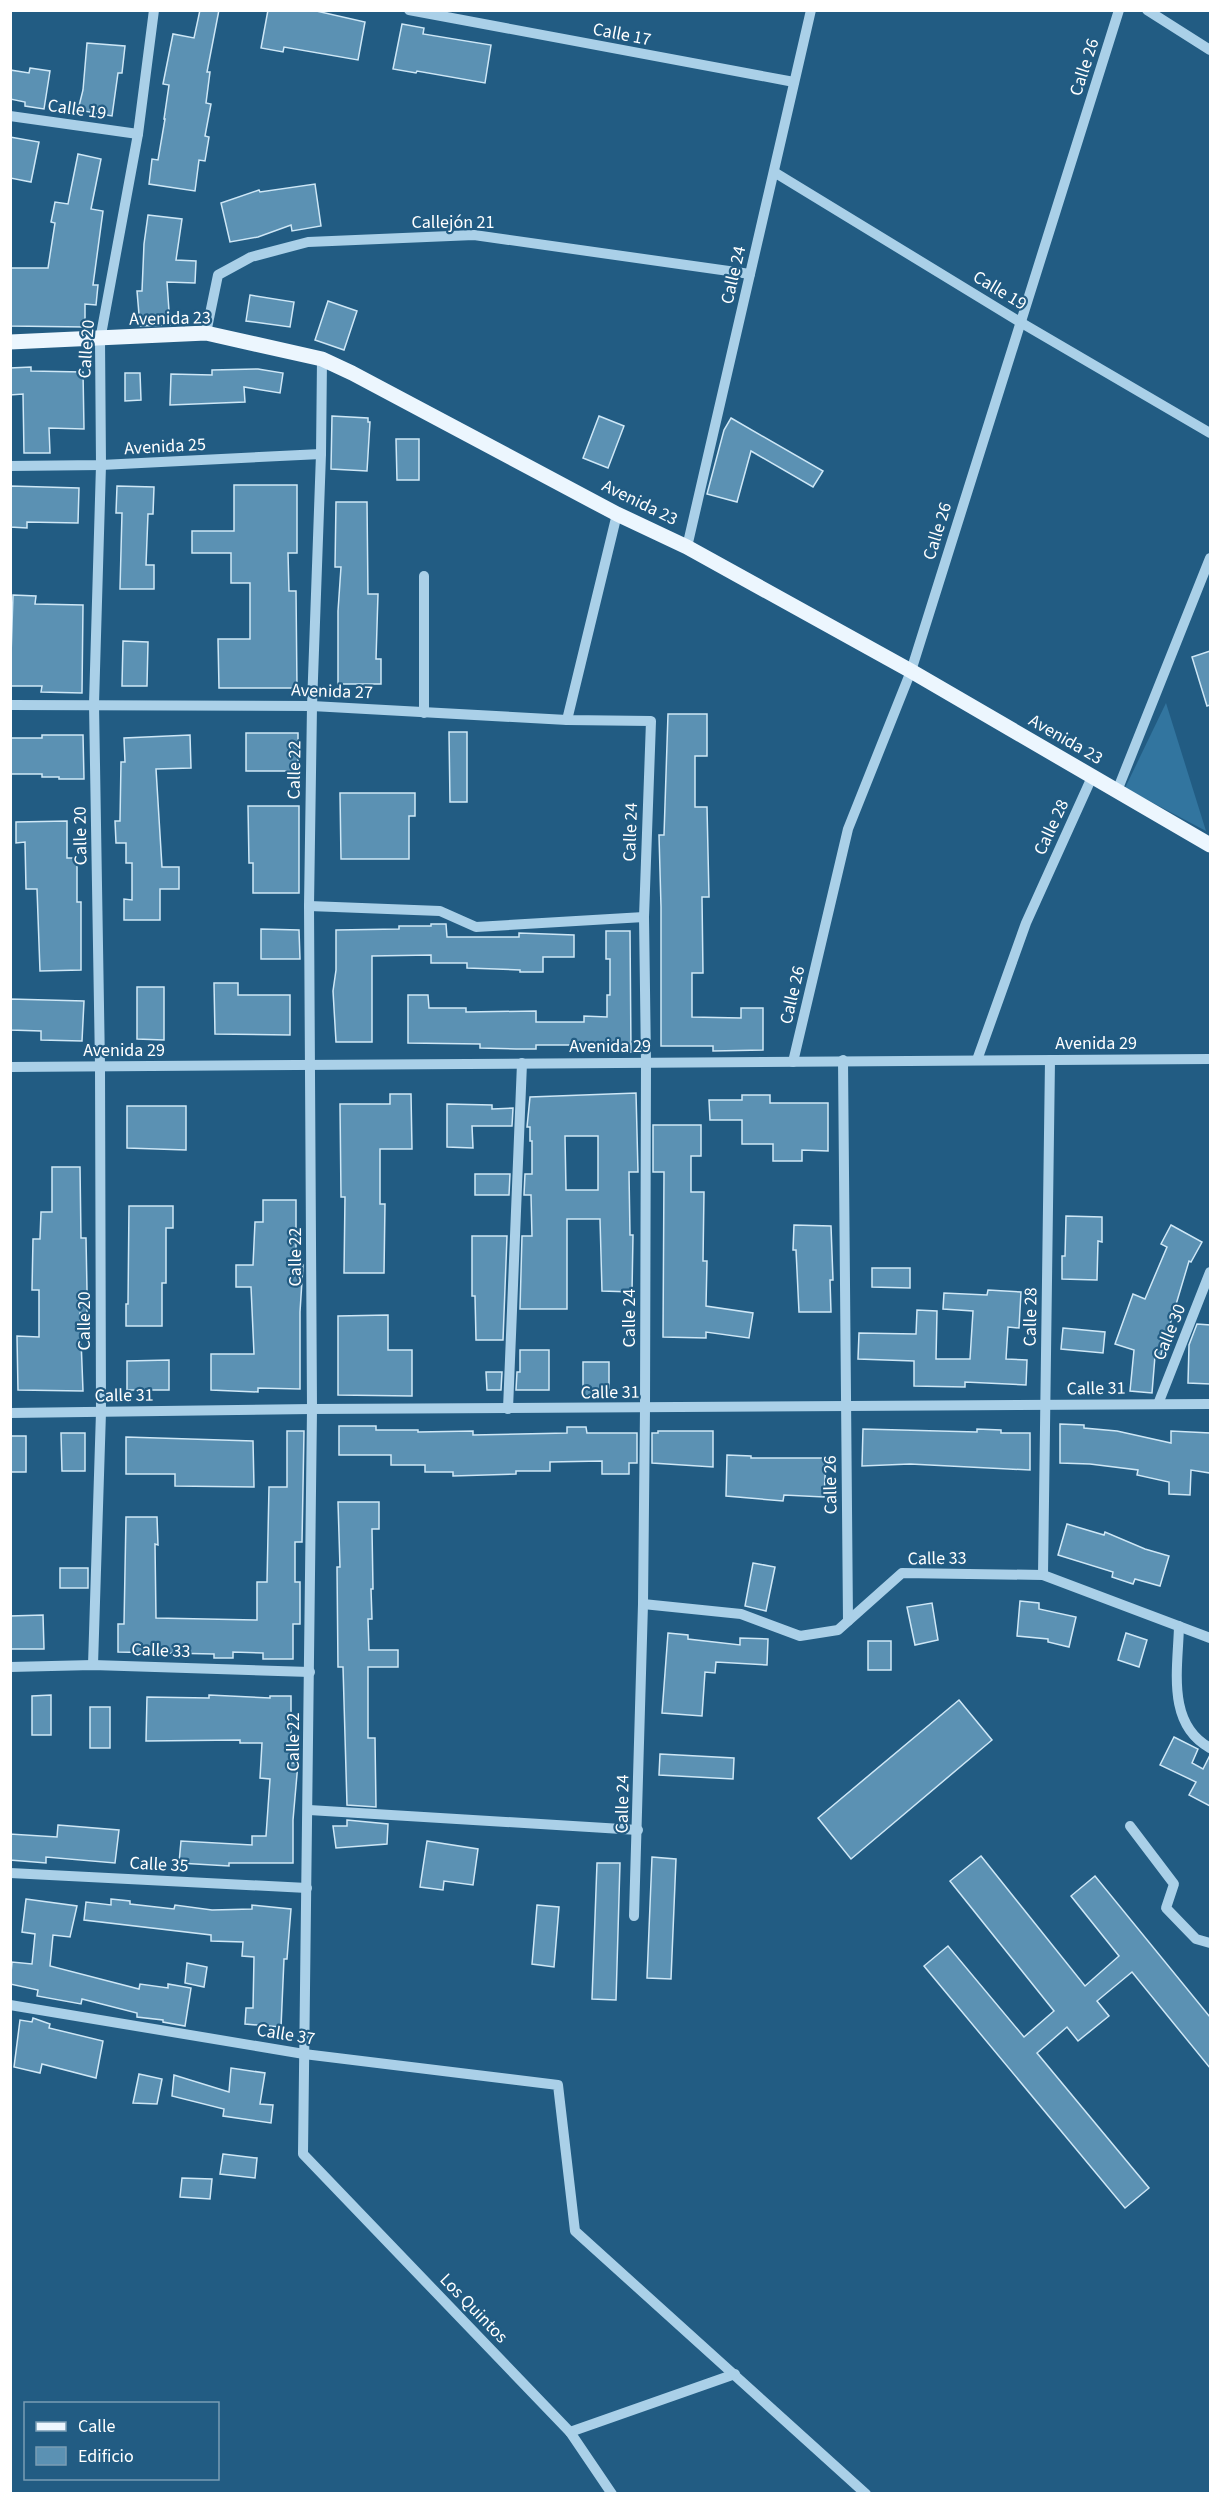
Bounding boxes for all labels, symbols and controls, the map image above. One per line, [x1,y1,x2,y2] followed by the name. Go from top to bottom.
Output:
[591,17,653,52] street label: Calle 17
[1063,35,1105,99] street label: Calle 26
[46,93,108,126] street label: Calle 19
[412,210,495,235] street label: Callejón 21
[715,244,752,307] street label: Calle 24
[968,265,1031,316] street label: Calle 19
[129,305,211,332] street label: Avenida 23
[72,319,101,379] street label: Calle 20
[124,432,207,461] street label: Avenida 25
[598,473,682,532] street label: Avenida 23
[917,499,958,563] street label: Calle 26
[291,678,373,705] street label: Avenida 27
[1024,708,1107,771] street label: Avenida 23
[281,740,308,800] street label: Calle 22
[1028,795,1075,859] street label: Calle 28
[617,802,644,862] street label: Calle 24
[67,806,94,866] street label: Calle 20
[774,964,811,1027] street label: Calle 26
[1055,1031,1137,1056] street label: Avenida 29
[569,1034,651,1059] street label: Avenida 29
[83,1038,165,1063] street label: Avenida 29
[283,1227,308,1286] street label: Calle 22
[1017,1287,1044,1347] street label: Calle 28
[617,1288,642,1347] street label: Calle 24
[72,1291,97,1350] street label: Calle 20
[1147,1300,1192,1364] street label: Calle 30
[1066,1375,1126,1402] street label: Calle 31
[580,1379,640,1406] street label: Calle 31
[94,1382,154,1409] street label: Calle 31
[817,1455,844,1515] street label: Calle 26
[907,1545,967,1572] street label: Calle 33
[131,1637,191,1664] street label: Calle 33
[281,1712,306,1771] street label: Calle 22
[609,1774,636,1834] street label: Calle 24
[129,1850,189,1879] street label: Calle 35
[255,2018,317,2051] street label: Calle 37
[434,2268,513,2349] street label: Los Quintos
[24,2402,219,2480] legend
[78,2414,116,2439] text: Calle
[78,2444,134,2469] text: Edificio

